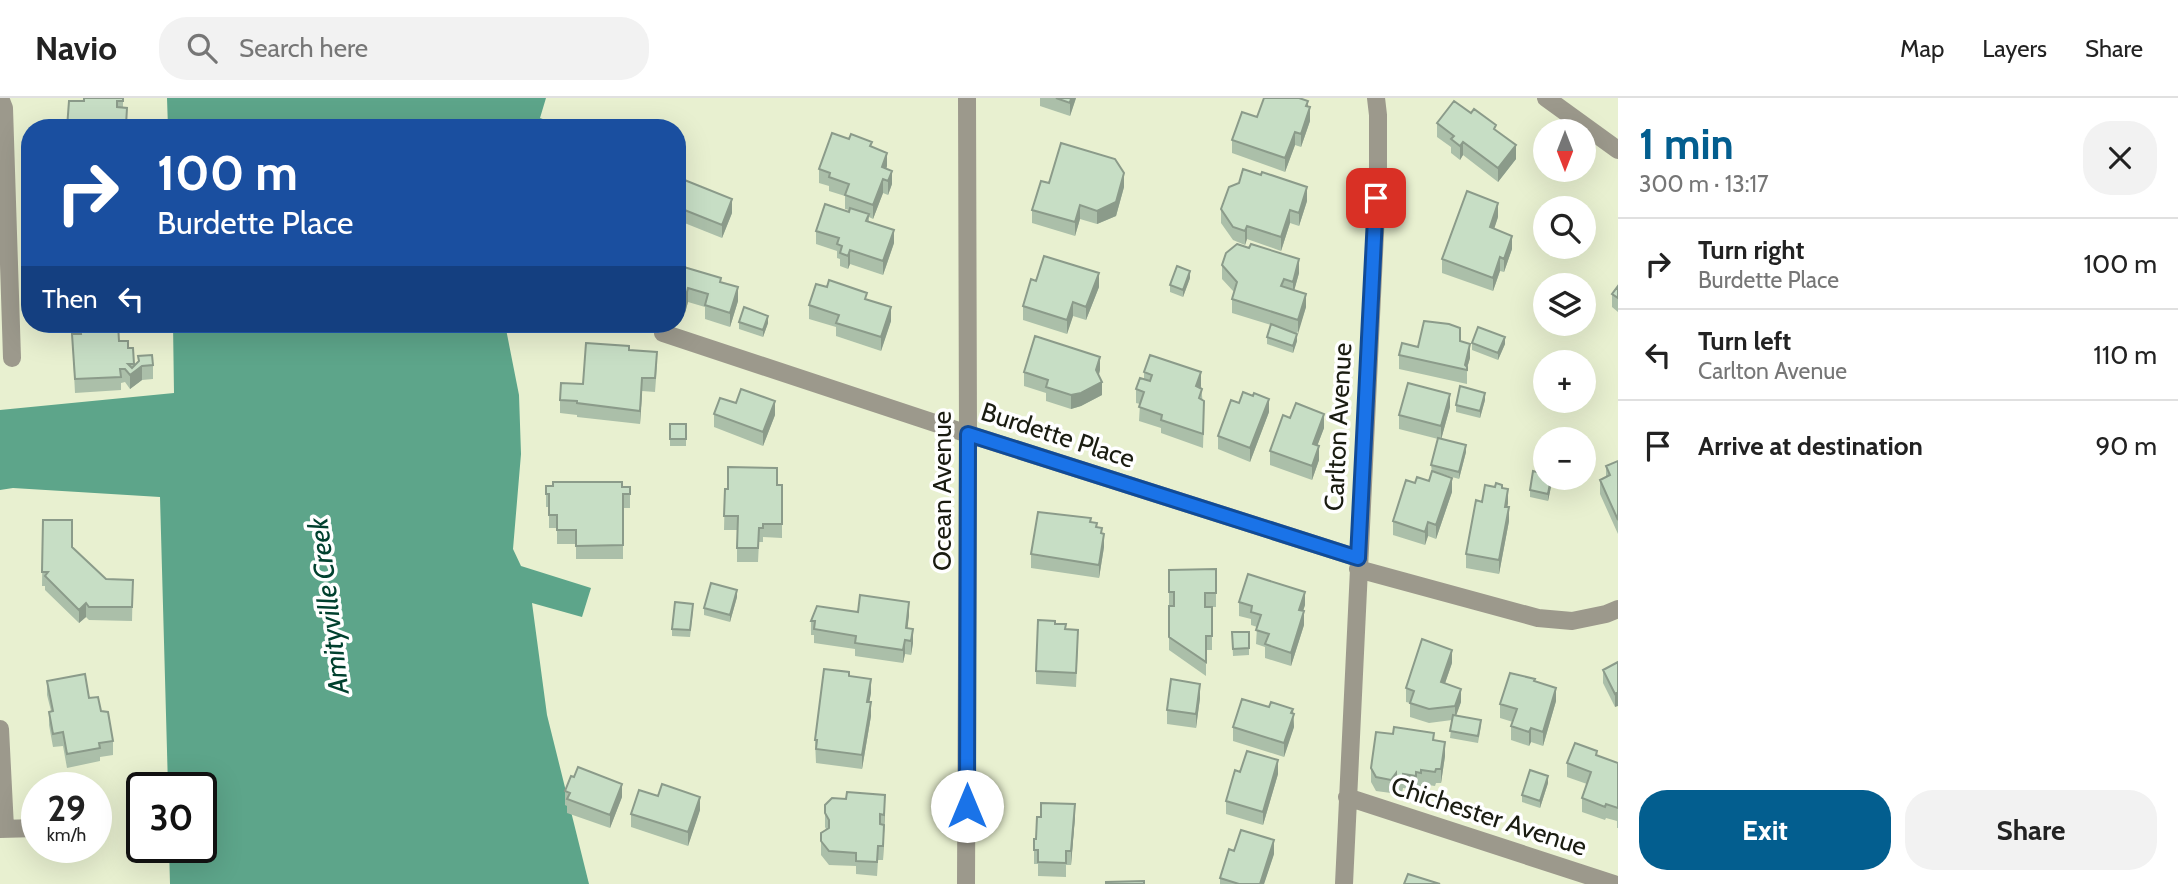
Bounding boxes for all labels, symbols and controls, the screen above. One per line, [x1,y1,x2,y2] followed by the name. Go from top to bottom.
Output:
[159,17,649,80] search box
[35,28,117,68] text: Navio
[183,29,221,67] icon: search
[239,32,368,64] text: Search here
[1900,34,1944,63] text: Map
[1982,34,2047,63] text: Layers
[2085,34,2143,63] text: Share
[1639,118,1734,170] text: 1 min
[1533,119,1596,182] north arrow
[1533,119,1596,490] map controls
[2083,121,2157,195] button: close
[157,143,298,202] text: 100 m
[42,147,133,238] icon: right
[1346,168,1406,228] pin
[1639,170,1769,198] text: 300 m · 13:17
[1357,179,1395,217] icon: arrive
[1533,196,1596,259] button: search
[157,203,353,242] text: Burdette Place
[1698,234,1804,266] text: Turn right
[1639,245,1677,283] icon: right
[2084,248,2157,280] text: 100 m
[1698,266,1839,294] text: Burdette Place
[1533,273,1596,336] button: layers
[112,280,150,318] icon: left
[42,283,98,315] text: Then
[1698,325,1791,357] text: Turn left
[1639,336,1677,374] icon: left
[2093,339,2157,371] text: 110 m
[1318,342,1358,512] street label: Carlton Avenue
[1533,350,1596,413] button: +
[1698,357,1847,385] text: Carlton Avenue
[977,395,1139,475] street label: Burdette Place
[926,411,958,571] street label: Ocean Avenue
[1533,427,1596,490] button: −
[1639,427,1677,465] icon: arrive
[1698,430,1923,462] text: Arrive at destination
[2095,430,2157,462] text: 90 m
[300,515,356,698] water label: Amityville Creek
[930,769,1004,843] position arrow
[1387,769,1591,863] street label: Chichester Avenue
[126,772,217,863] speed limit sign: 30
[47,787,86,830] text: 29
[1639,790,1891,870] button: Exit
[1905,790,2157,870] button: Share
[47,824,86,846] text: km/h

